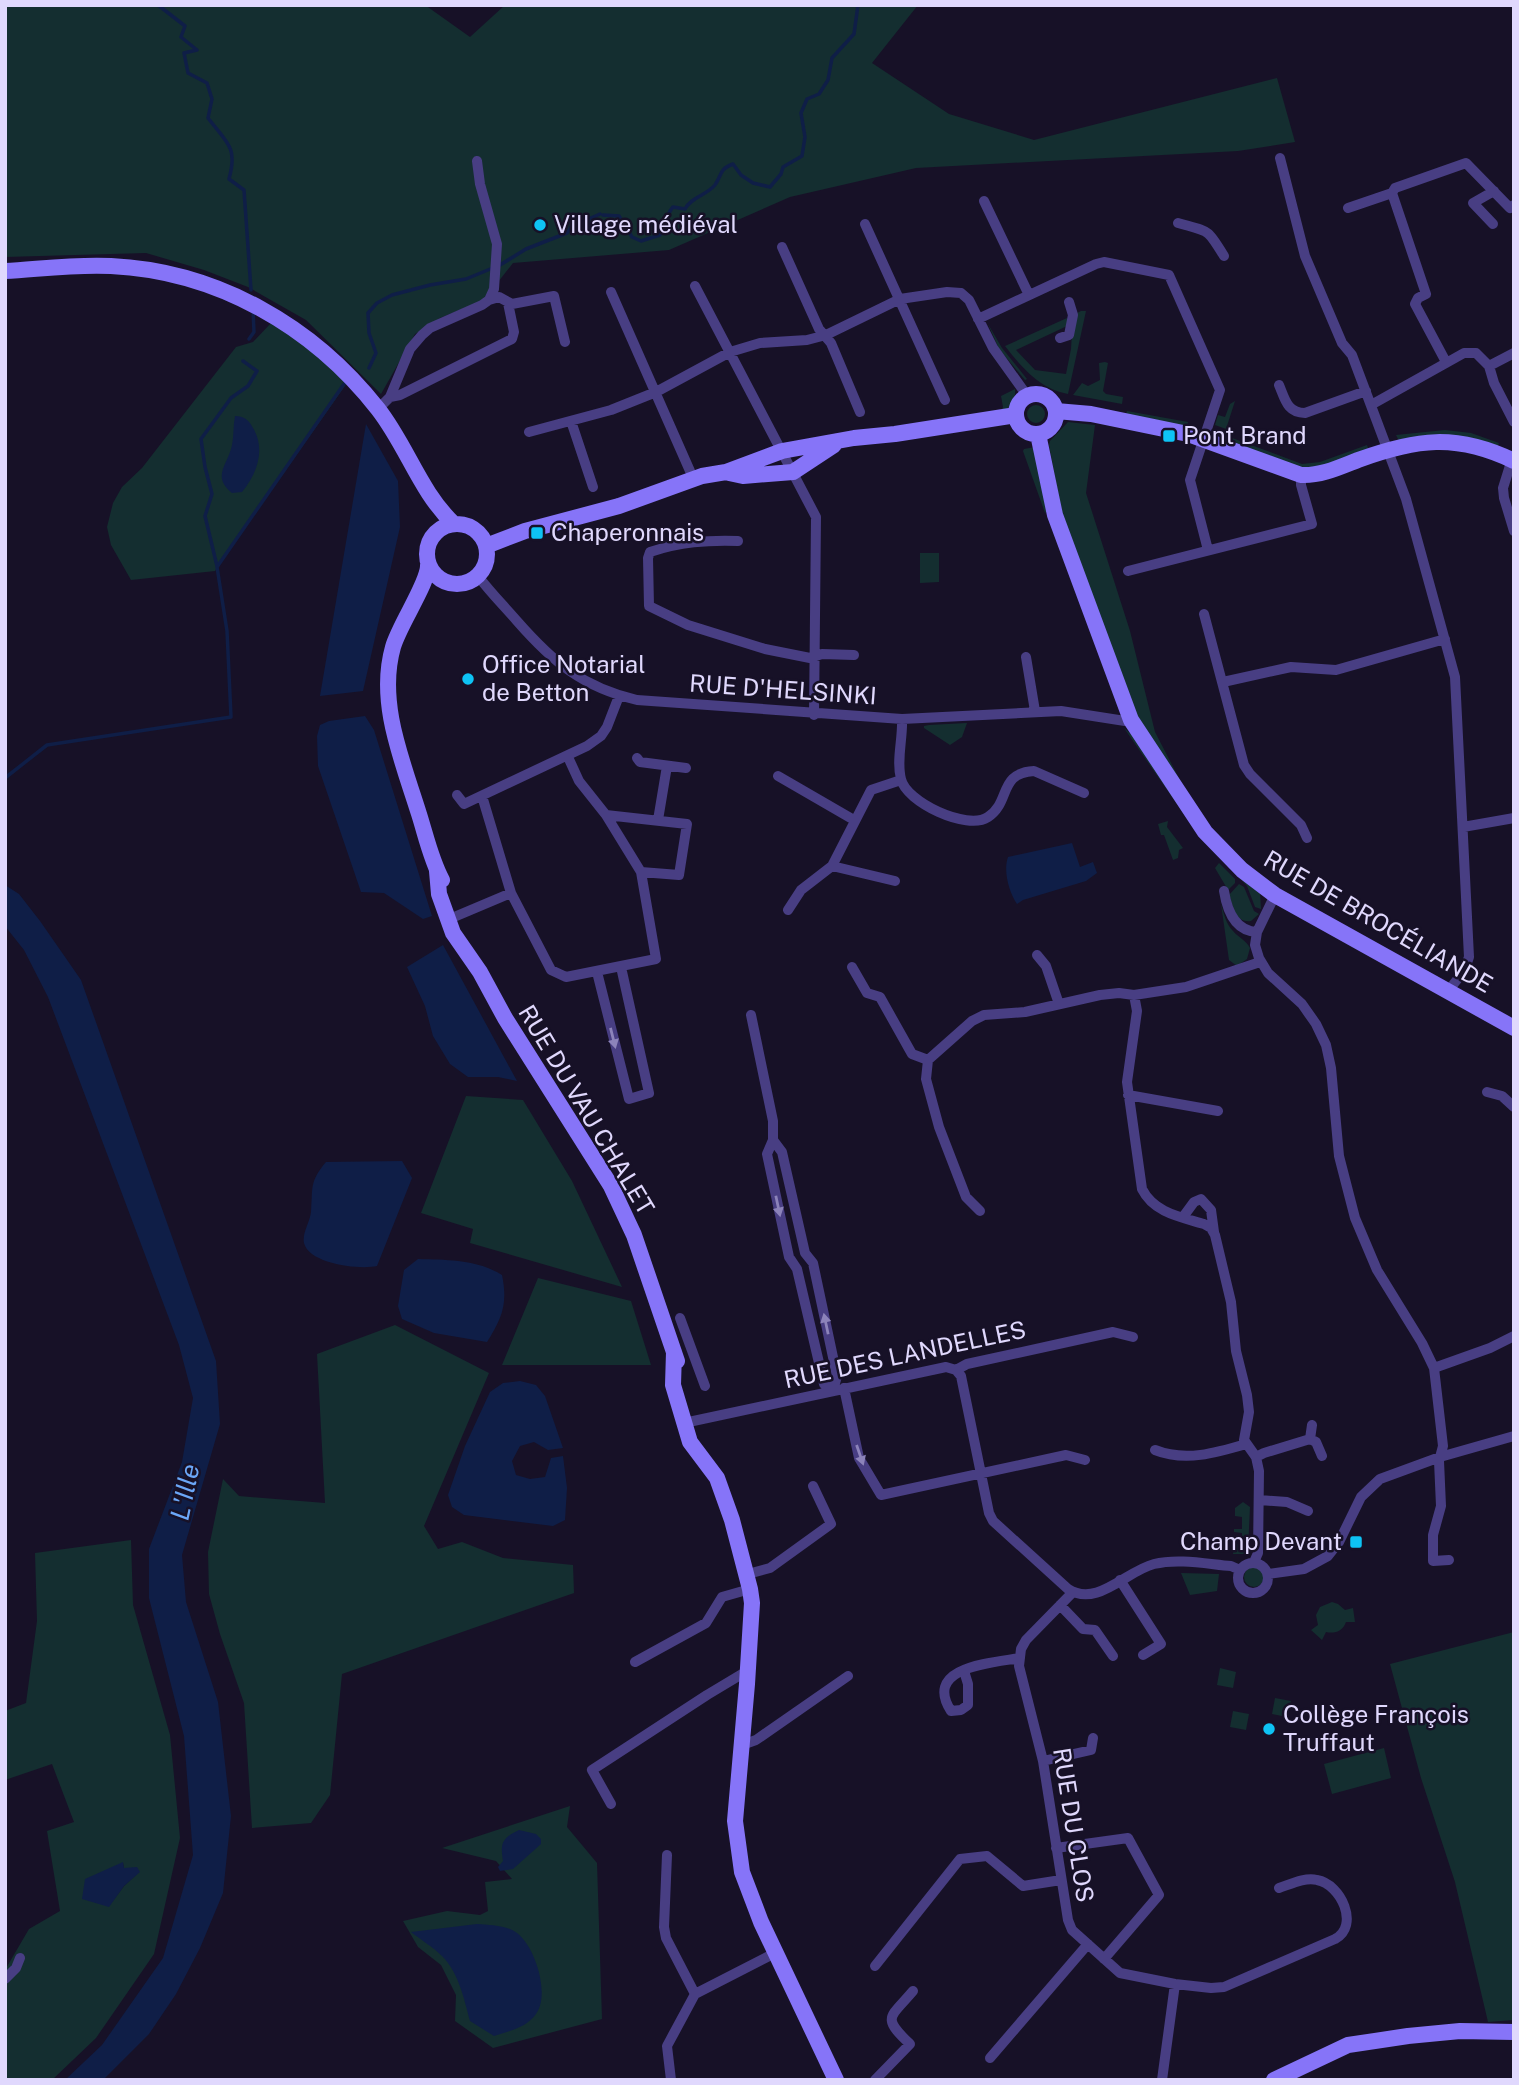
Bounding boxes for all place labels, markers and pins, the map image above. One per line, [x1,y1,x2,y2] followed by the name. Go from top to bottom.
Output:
[554,210,738,238] place label: Village médiéval
[532,217,548,233] marker: Village médiéval
[1183,421,1307,449] place label: Pont Brand
[1161,428,1177,444] marker: Pont Brand
[551,518,704,546] place label: Chaperonnais
[529,525,545,541] marker: Chaperonnais
[482,650,645,706] place label: Office Notarial de Betton
[460,671,476,687] marker: Office Notarial de Betton
[1180,1527,1342,1555] place label: Champ Devant
[1348,1534,1364,1550] marker: Champ Devant
[1283,1700,1469,1756] place label: Collège François Truffaut
[1261,1721,1277,1737] marker: Collège François Truffaut

